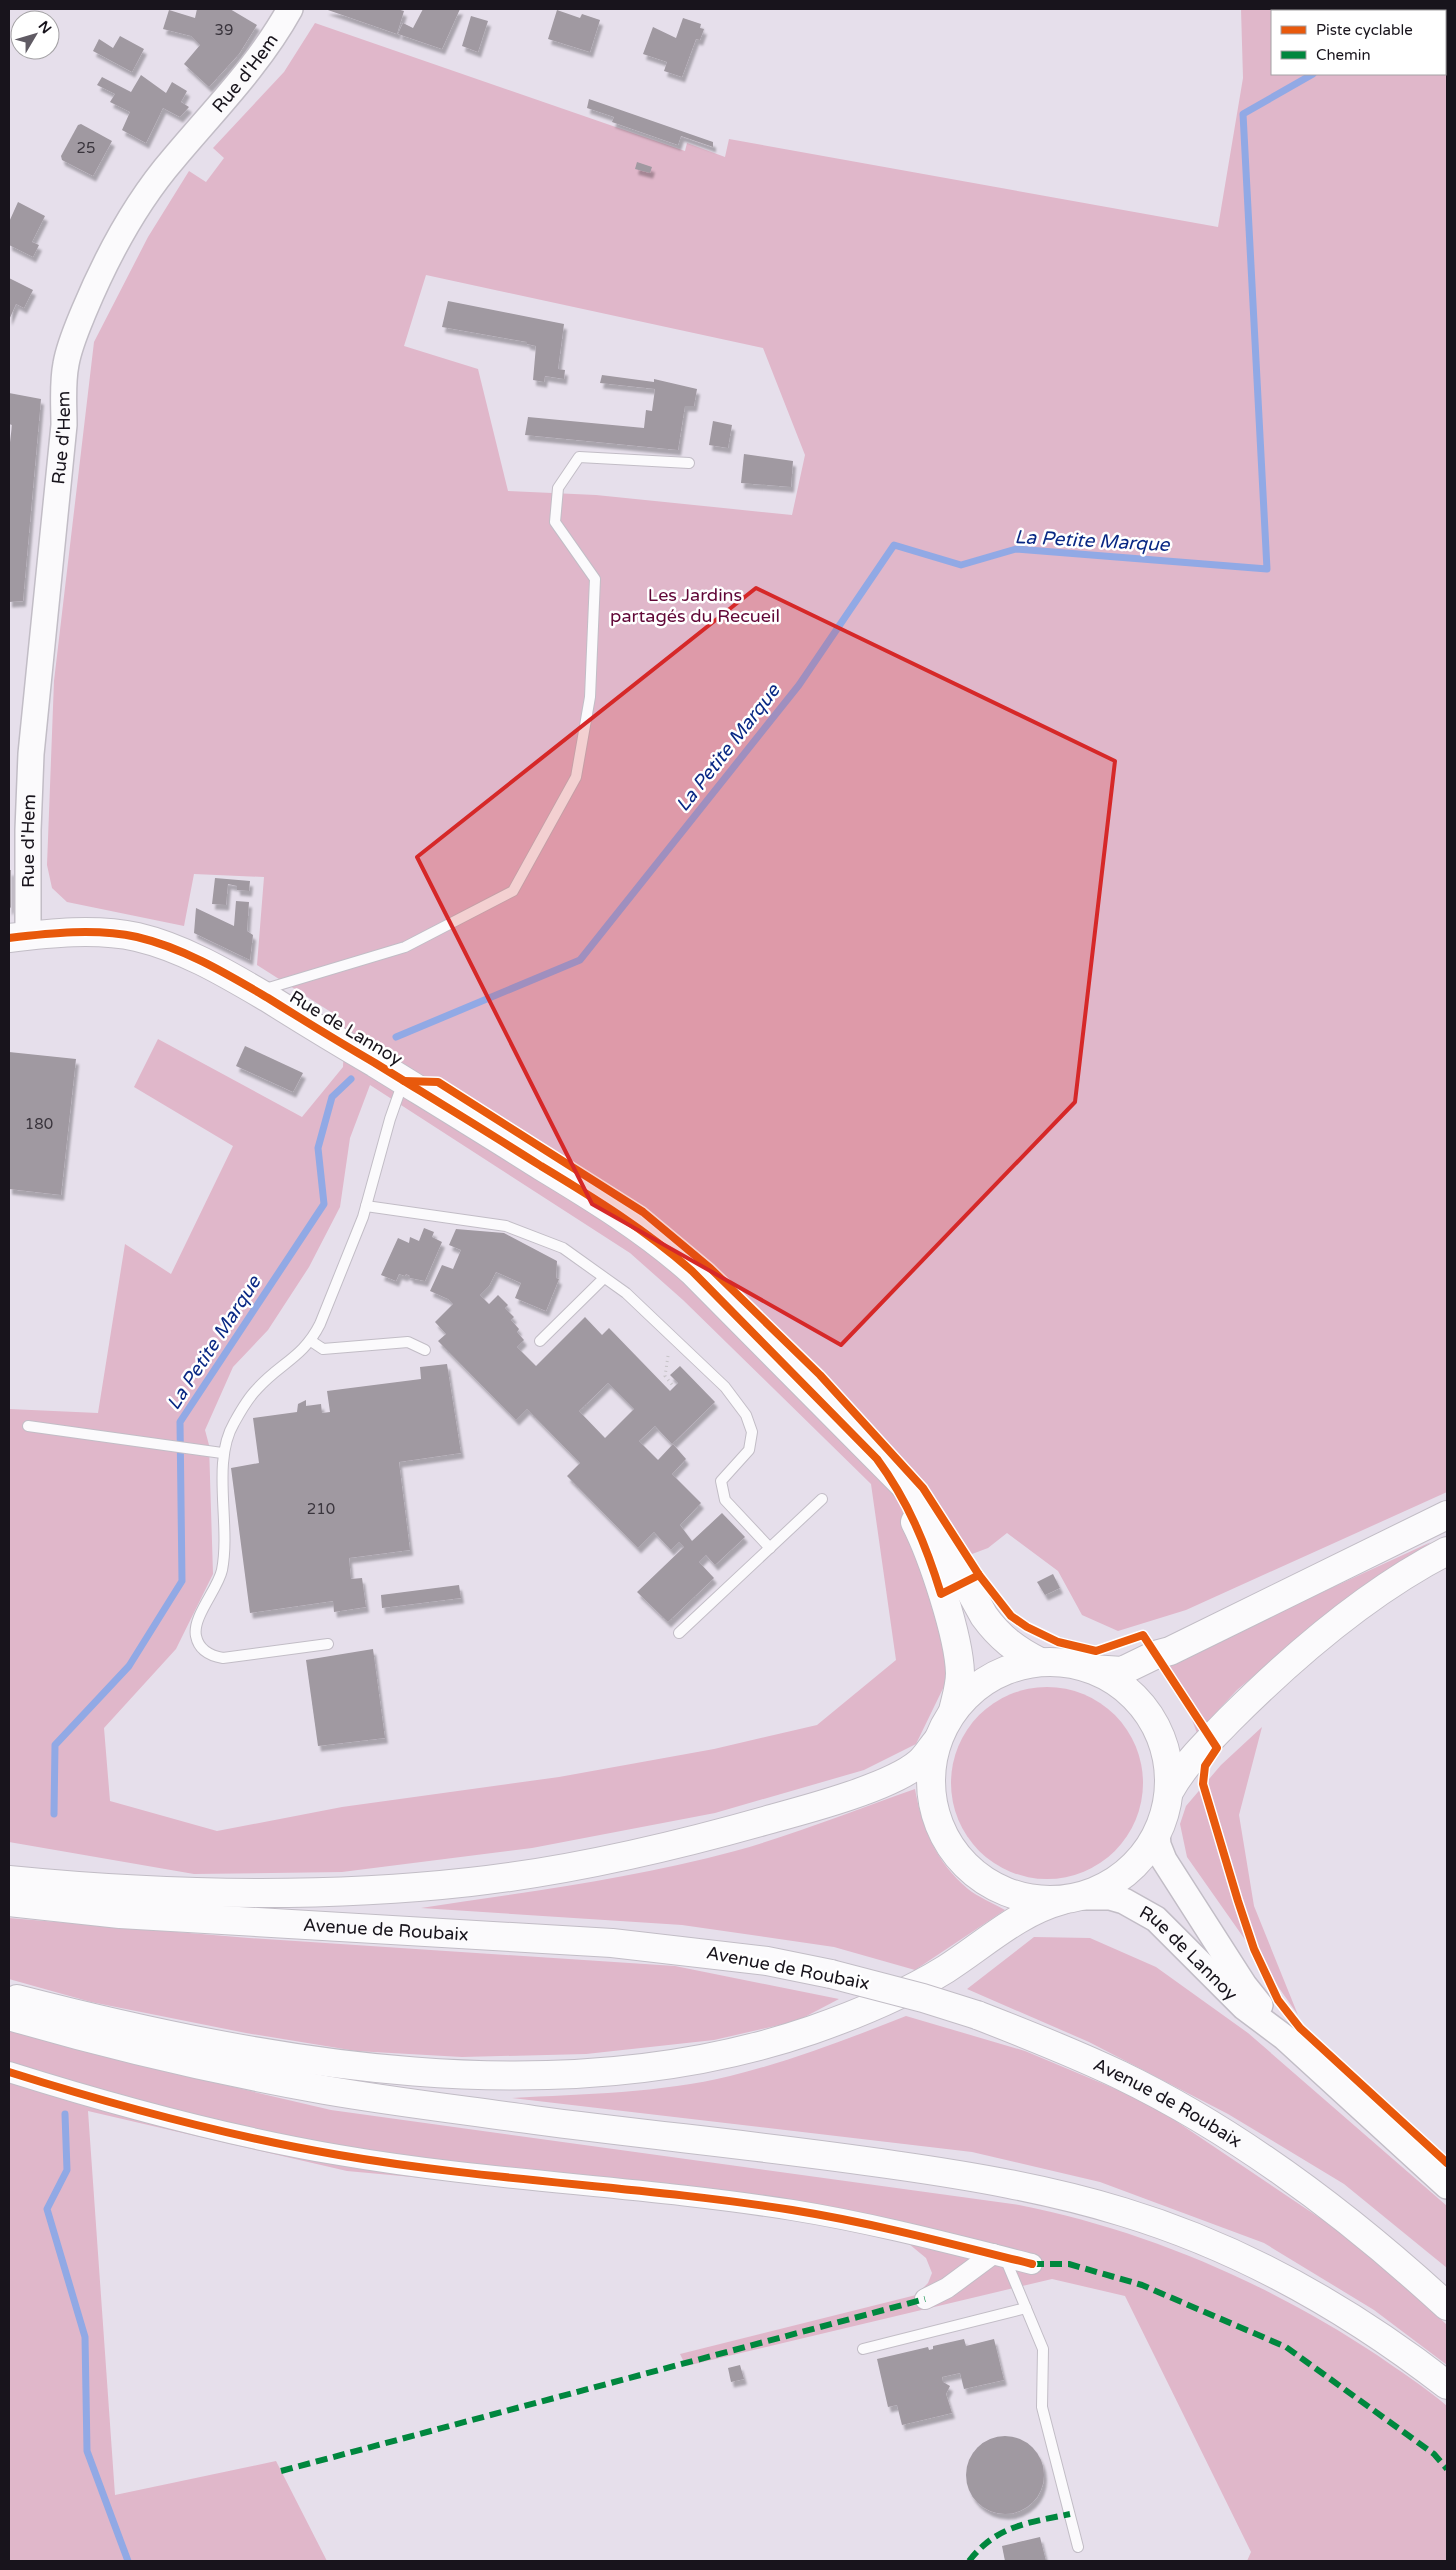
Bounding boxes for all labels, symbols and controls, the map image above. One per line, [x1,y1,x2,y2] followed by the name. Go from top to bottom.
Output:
[10,10,60,60] north arrow
[1271,10,1446,75] legend
[35,18,55,37] text: N
[215,21,233,39] house number: 39
[1316,21,1413,39] text: Piste cyclable
[207,30,283,117] street label: Rue d'Hem
[1316,46,1371,64] text: Chemin
[77,139,95,157] house number: 25
[47,391,75,486] street label: Rue d'Hem
[1014,526,1171,556] water label: La Petite Marque
[610,584,780,627] park label: Les Jardins partagés du Recueil
[672,679,785,816] water label: La Petite Marque
[17,794,40,888] street label: Rue d'Hem
[286,986,407,1071] street label: Rue de Lannoy
[25,1115,53,1133] house number: 180
[163,1271,266,1414] water label: La Petite Marque
[307,1500,335,1518] house number: 210
[1136,1901,1242,2005] street label: Rue de Lannoy
[302,1914,469,1946] street label: Avenue de Roubaix
[705,1941,871,1995] street label: Avenue de Roubaix
[1090,2053,1246,2152] street label: Avenue de Roubaix

